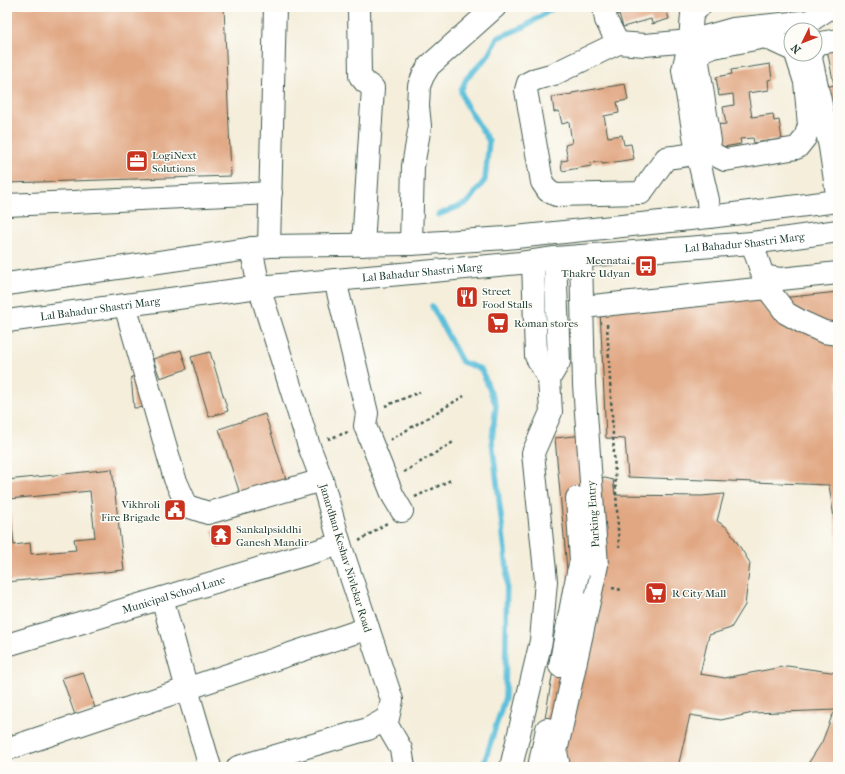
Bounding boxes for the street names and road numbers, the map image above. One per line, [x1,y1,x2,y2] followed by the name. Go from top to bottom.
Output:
[684,230,806,255] street label: Lal Bahadur Shastri Marg
[361,260,483,285] street label: Lal Bahadur Shastri Marg
[39,294,161,323] street label: Lal Bahadur Shastri Marg
[585,479,602,548] street label: Parking Entry
[316,481,375,635] street label: Janardhan Keshav Nivlekar Road
[121,573,227,617] street label: Municipal School Lane

